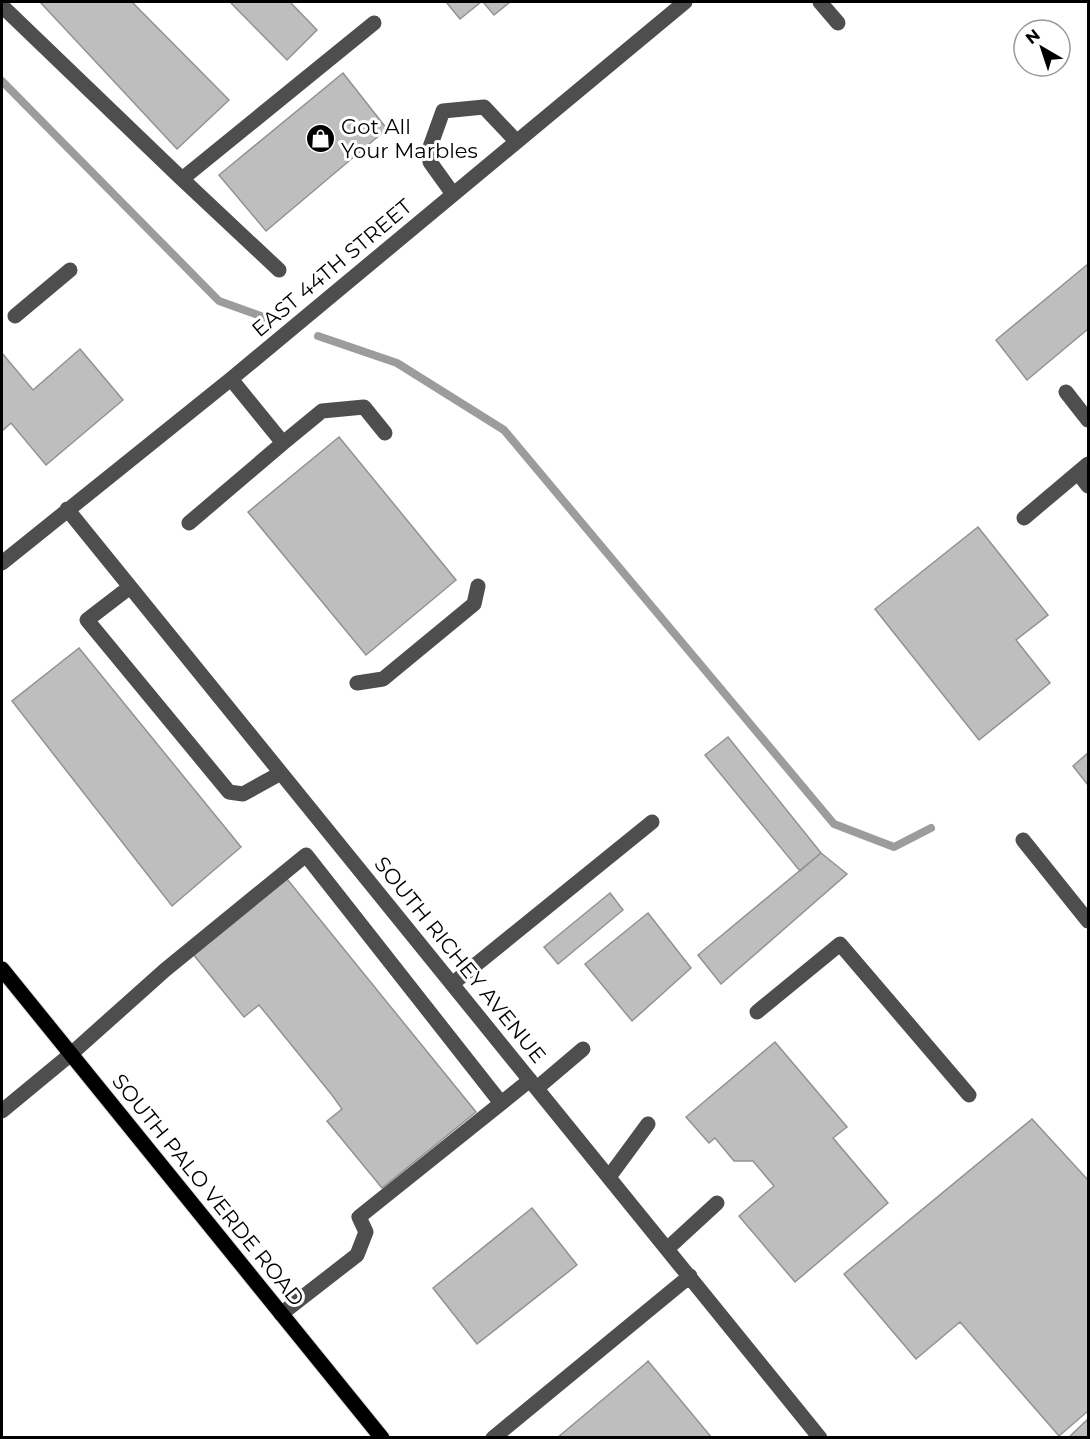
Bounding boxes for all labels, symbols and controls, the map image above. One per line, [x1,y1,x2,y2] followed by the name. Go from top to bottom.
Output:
[1012,18,1072,78] north arrow
[1022,25,1044,48] text: N
[341,114,478,163] place label: Got All Your Marbles
[304,123,336,155] shop icon: Got All Your Marbles
[247,194,417,342] street label: EAST 44TH STREET
[369,852,551,1068] street label: SOUTH RICHEY AVENUE
[107,1069,310,1311] street label: SOUTH PALO VERDE ROAD

